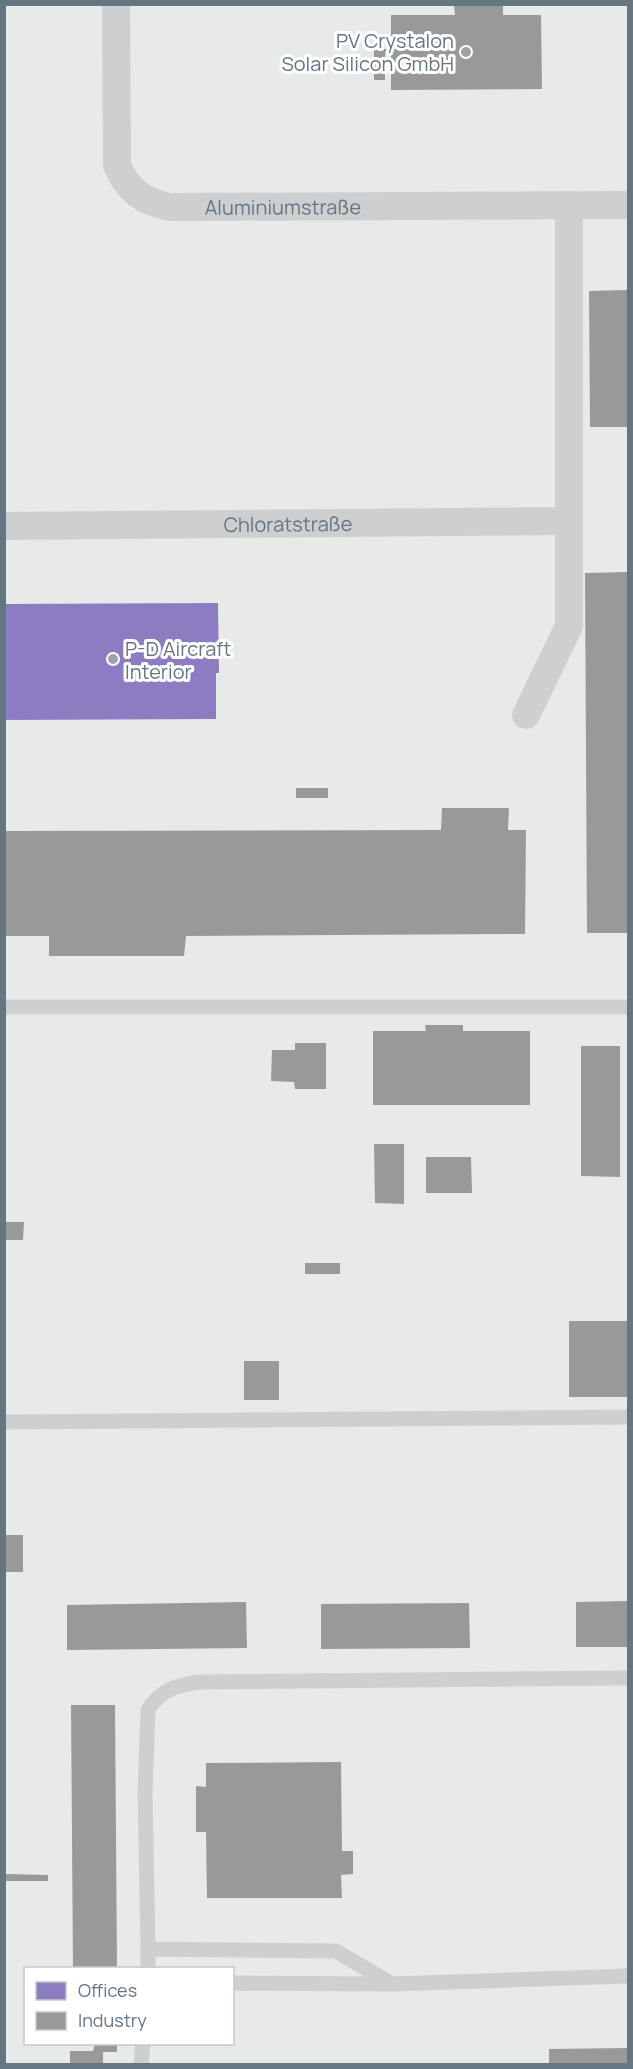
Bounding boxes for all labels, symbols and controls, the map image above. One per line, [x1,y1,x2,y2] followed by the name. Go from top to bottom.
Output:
[281,27,454,77] place label: PV Crystalon Solar Silicon GmbH
[459,45,473,59] marker: PV Crystalon Solar Silicon GmbH
[205,193,361,220] street label: Aluminiumstraße
[223,509,353,538] street label: Chloratstraße
[125,635,231,685] place label: P-D Aircraft Interior
[106,652,120,666] marker: P-D Aircraft Interior
[24,1967,234,2045] legend
[78,1978,137,2002] text: Offices
[78,2008,147,2032] text: Industry

